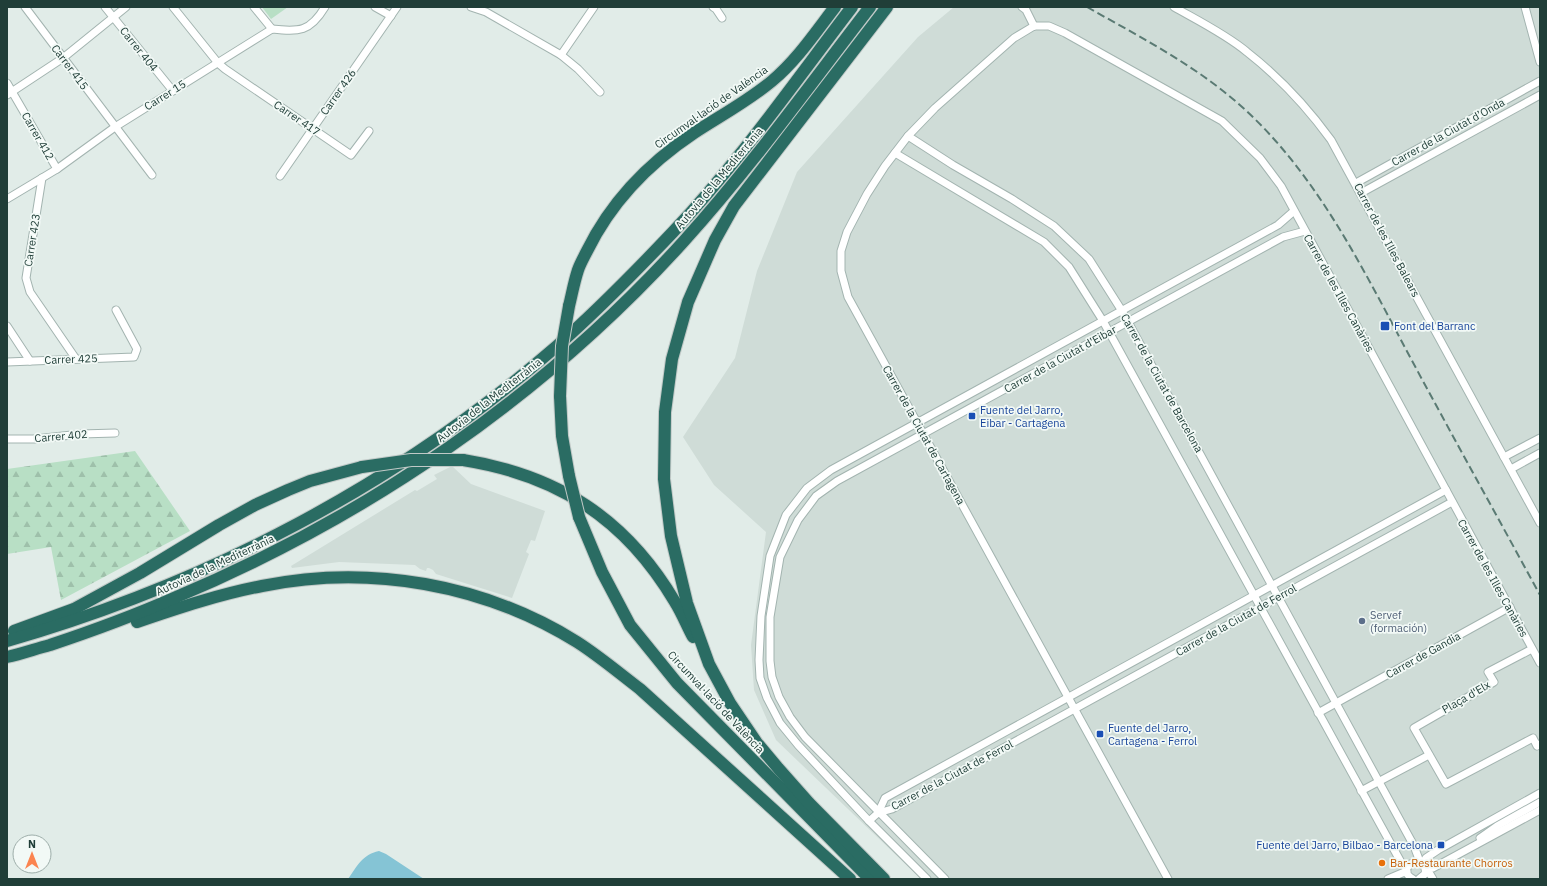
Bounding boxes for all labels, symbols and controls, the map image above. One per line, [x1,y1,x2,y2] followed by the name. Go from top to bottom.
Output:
[117,24,161,74] street label: Carrer 404
[48,42,92,92] street label: Carrer 415
[652,62,770,152] street label: Circumval·lació de València
[317,66,359,118] street label: Carrer 426
[142,77,188,113] street label: Carrer 15
[1389,95,1507,169] street label: Carrer de la Ciutat d’Onda
[271,97,323,139] street label: Carrer 417
[19,109,57,163] street label: Carrer 412
[672,124,766,232] street label: Autovia de la Mediterrània
[1351,181,1423,299] street label: Carrer de les Illes Balears
[21,213,43,267] street label: Carrer 423
[1301,232,1377,354] street label: Carrer de les Illes Canàries
[1118,311,1206,455] street label: Carrer de la Ciutat de Barcelona
[1394,319,1476,333] place label: Font del Barranc
[1379,320,1391,332] marker: Font del Barranc
[1001,322,1119,396] street label: Carrer de la Ciutat d'Eibar
[44,351,98,367] street label: Carrer 425
[434,355,544,445] street label: Autovia de la Mediterrània
[880,363,968,507] street label: Carrer de la Ciutat de Cartagena
[980,403,1066,430] place label: Fuente del Jarro, Eibar - Cartagena
[967,411,977,421] marker: Fuente del Jarro, Eibar - Cartagena
[34,427,88,445] street label: Carrer 402
[1455,517,1531,639] street label: Carrer de les Illes Canàries
[154,531,277,599] street label: Autovia de la Mediterrània
[1173,581,1299,659] street label: Carrer de la Ciutat de Ferrol
[1370,608,1427,635] place label: Servef (formación)
[1357,616,1367,626] marker: Servef (formación)
[1383,629,1463,681] street label: Carrer de Gandia
[665,648,767,756] street label: Circumval·lació de València
[1439,677,1493,716] street label: Plaça d'Elx
[1108,721,1197,748] place label: Fuente del Jarro, Cartagena - Ferrol
[1095,729,1105,739] marker: Fuente del Jarro, Cartagena - Ferrol
[889,737,1015,813] street label: Carrer de la Ciutat de Ferrol
[12,834,52,874] north arrow
[28,837,36,851] text: N
[1256,838,1433,852] place label: Fuente del Jarro, Bilbao - Barcelona
[1436,840,1446,850] marker: Fuente del Jarro, Bilbao - Barcelona
[1390,856,1513,870] place label: Bar-Restaurante Chorros
[1377,858,1387,868] marker: Bar-Restaurante Chorros

